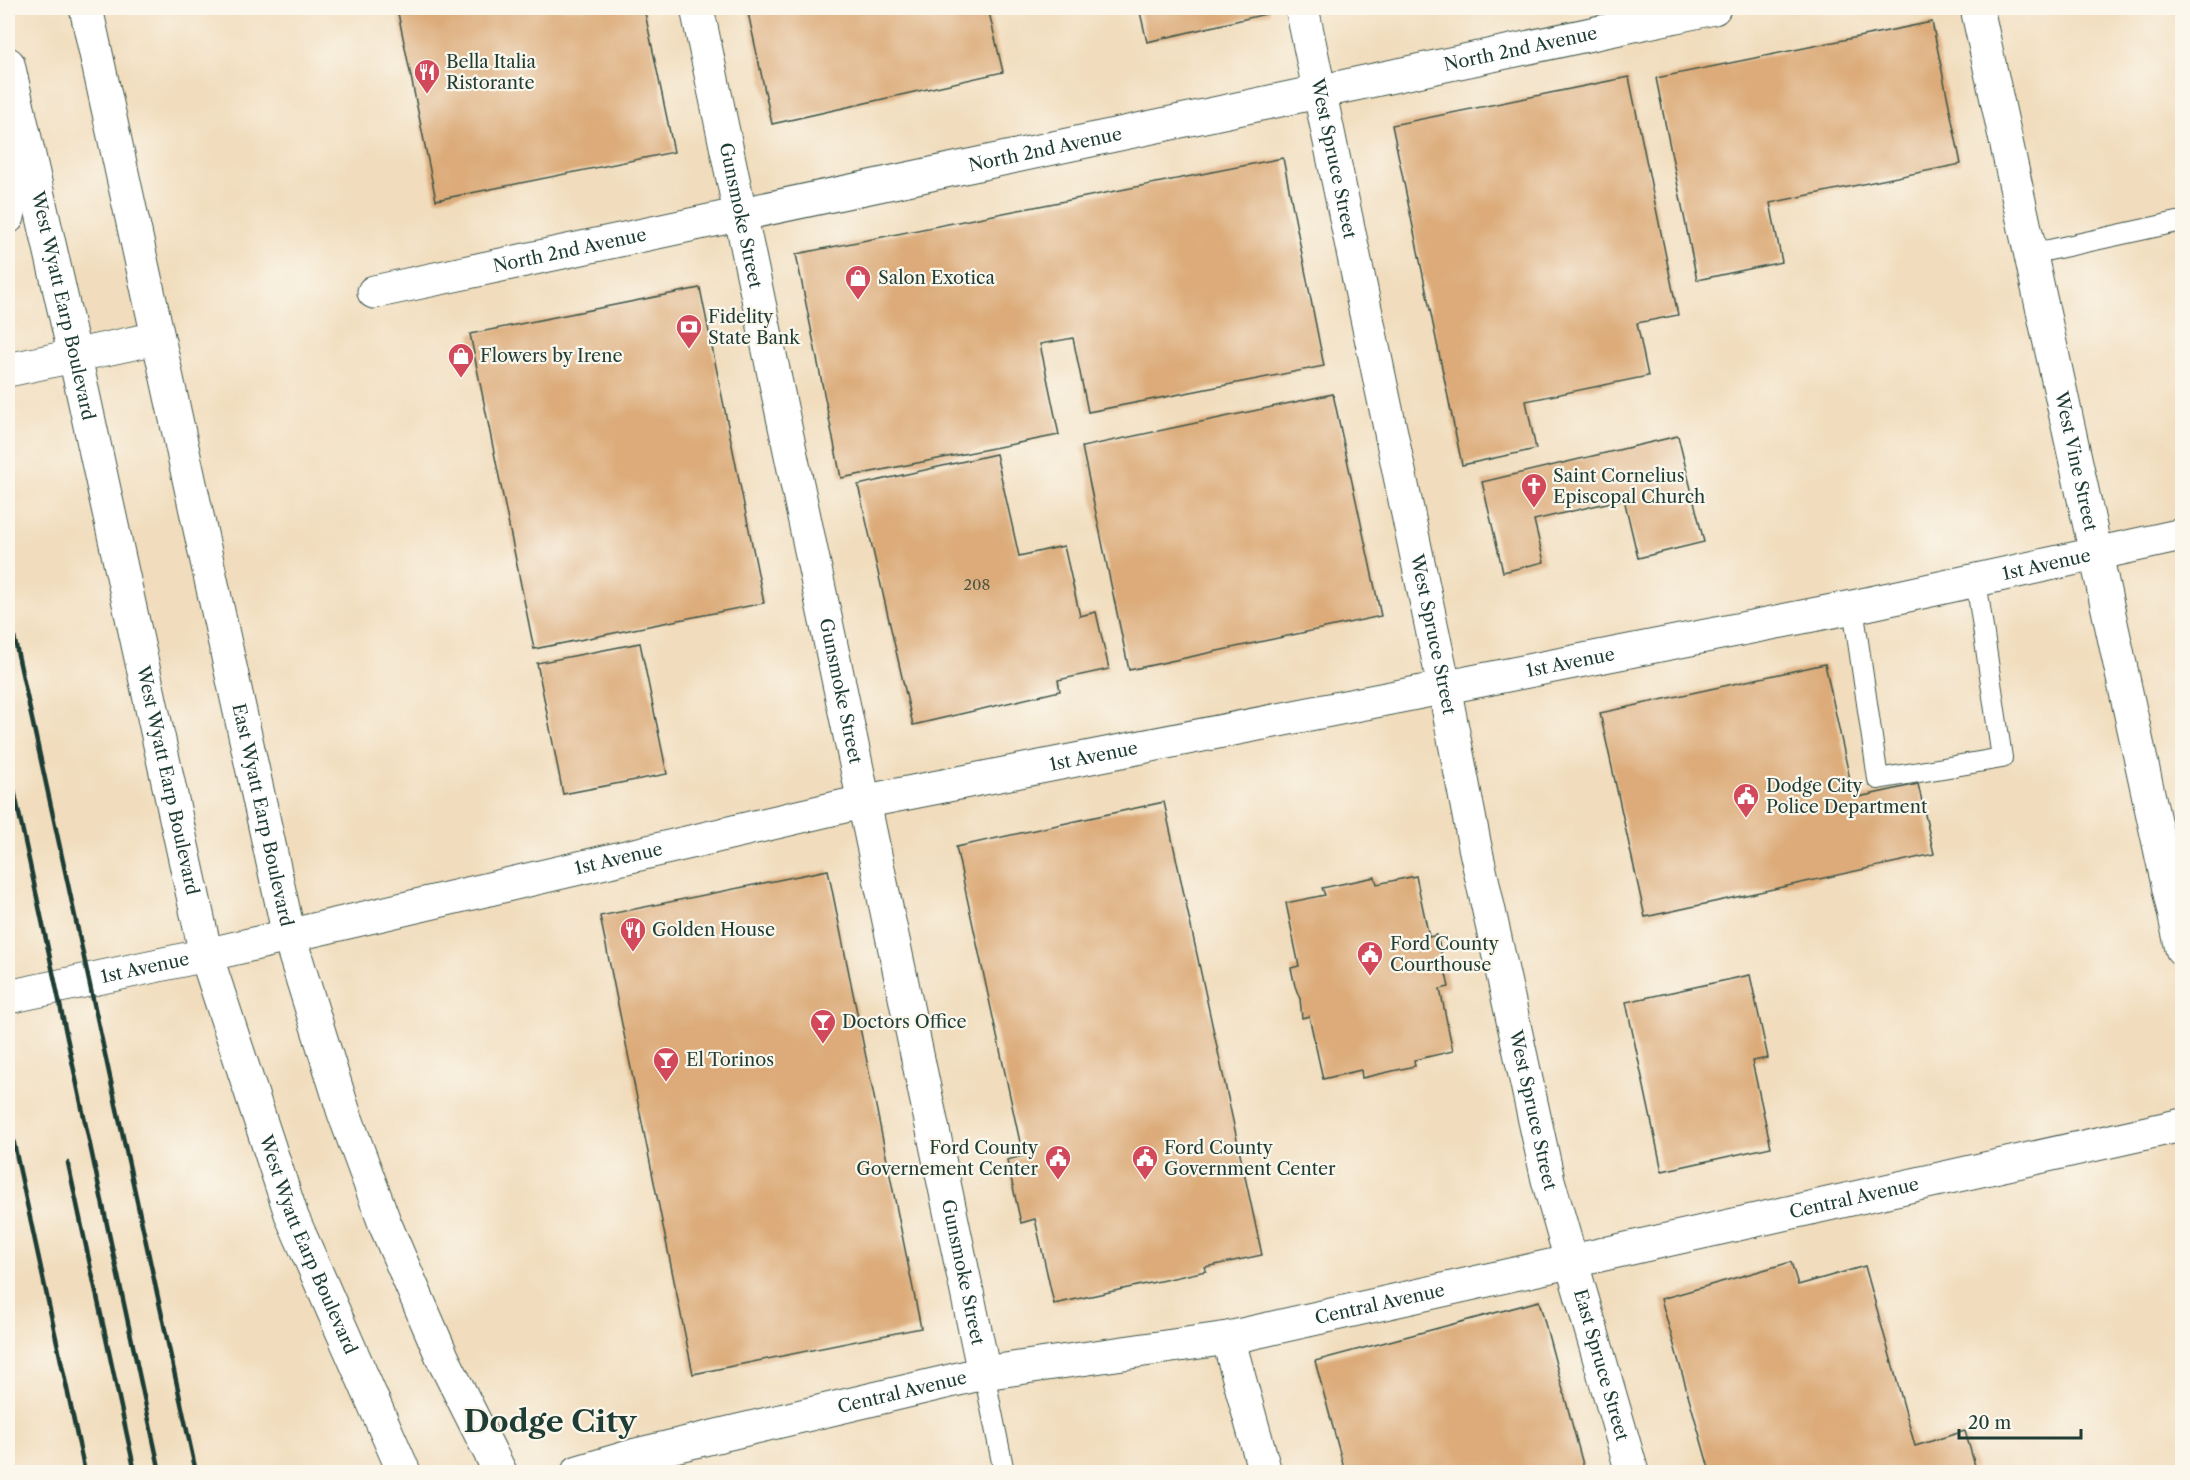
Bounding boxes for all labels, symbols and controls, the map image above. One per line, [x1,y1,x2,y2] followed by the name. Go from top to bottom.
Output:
[1442,22,1599,76] street label: North 2nd Avenue
[446,51,537,94] place label: Bella Italia Ristorante
[412,57,442,95] restaurant icon: Bella Italia Ristorante
[1306,76,1361,241] street label: West Spruce Street
[966,123,1124,177] street label: North 2nd Avenue
[715,141,767,291] street label: Gunsmoke Street
[26,188,100,422] street label: West Wyatt Earp Boulevard
[491,224,648,277] street label: North 2nd Avenue
[843,263,873,301] shop icon: Salon Exotica
[878,267,995,289] place label: Salon Exotica
[708,306,801,349] place label: Fidelity State Bank
[674,312,704,350] bank icon: Fidelity State Bank
[446,341,476,379] shop icon: Flowers by Irene
[480,345,623,367] place label: Flowers by Irene
[2050,389,2102,534] street label: West Vine Street
[1553,465,1705,508] place label: Saint Cornelius Episcopal Church
[1519,471,1549,509] church icon: Saint Cornelius Episcopal Church
[2000,544,2093,585] street label: 1st Avenue
[1406,551,1460,717] street label: West Spruce Street
[963,575,991,594] house number: 208
[815,616,867,766] street label: Gunsmoke Street
[1524,643,1617,682] street label: 1st Avenue
[132,663,204,897] street label: West Wyatt Earp Boulevard
[227,701,298,929] street label: East Wyatt Earp Boulevard
[1047,737,1140,776] street label: 1st Avenue
[1766,775,1928,818] place label: Dodge City Police Department
[1731,781,1761,819] public building icon: Dodge City Police Department
[572,838,665,880] street label: 1st Avenue
[618,915,648,953] restaurant icon: Golden House
[652,919,775,941] place label: Golden House
[1390,933,1500,976] place label: Ford County Courthouse
[1355,939,1385,977] public building icon: Ford County Courthouse
[99,948,191,988] street label: 1st Avenue
[808,1007,838,1045] bar icon: Doctors Office
[842,1011,967,1033] place label: Doctors Office
[1504,1027,1562,1193] street label: West Spruce Street
[651,1045,681,1083] bar icon: El Torinos
[686,1049,774,1071] place label: El Torinos
[255,1131,362,1358] street label: West Wyatt Earp Boulevard
[856,1137,1039,1180] place label: Ford County Governement Center
[1164,1137,1336,1180] place label: Ford County Government Center
[1043,1143,1073,1181] public building icon: Ford County Governement Center
[1130,1143,1160,1181] public building icon: Ford County Government Center
[1787,1173,1921,1223] street label: Central Avenue
[937,1198,989,1348] street label: Gunsmoke Street
[1313,1279,1447,1329] street label: Central Avenue
[1569,1287,1634,1444] street label: East Spruce Street
[835,1366,969,1418] street label: Central Avenue
[1959,1402,2080,1440] scale bar
[464,1403,638,1440] district label: Dodge City
[1968,1412,2012,1434] text: 20 m

